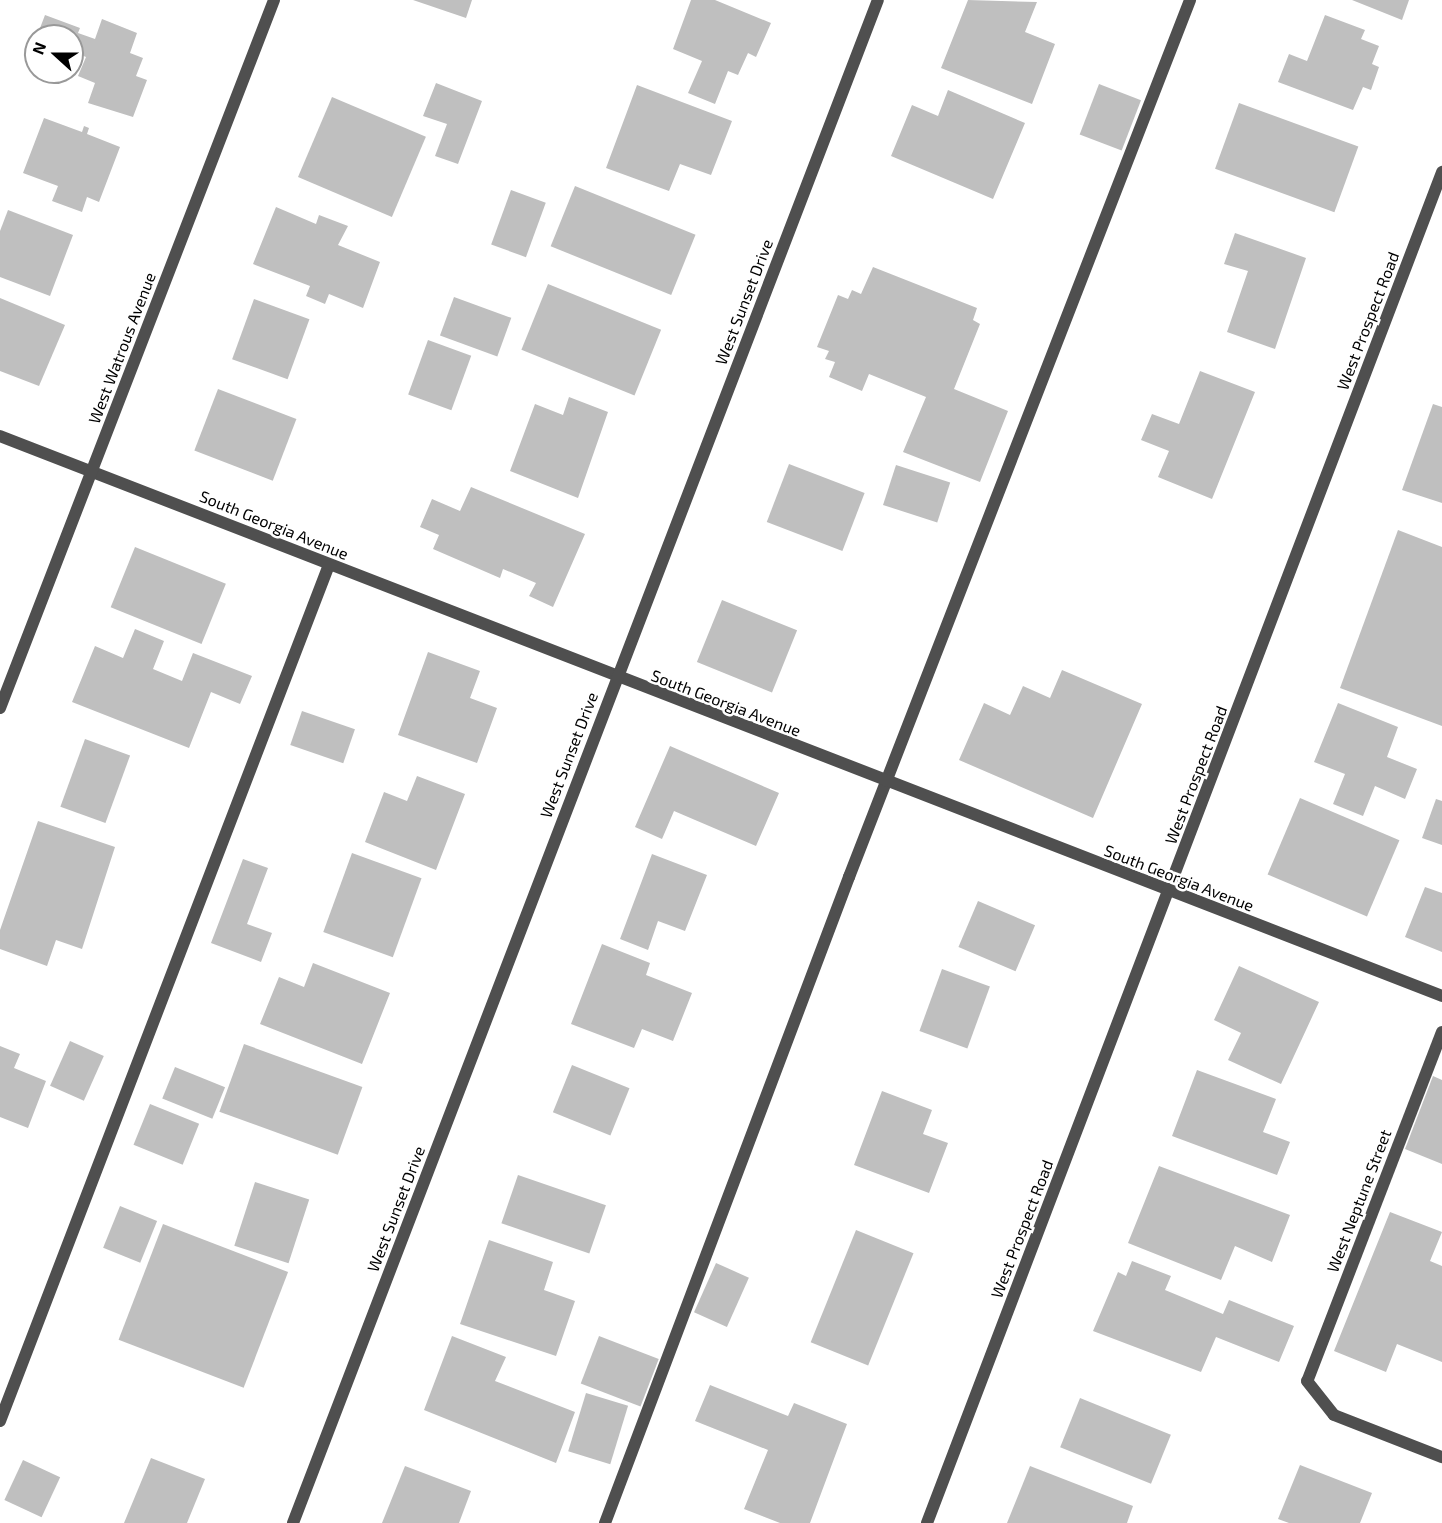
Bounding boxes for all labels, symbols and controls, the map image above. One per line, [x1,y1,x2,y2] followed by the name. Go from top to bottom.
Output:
[24,24,84,84] north arrow
[28,39,50,57] text: N
[711,236,777,368] street label: West Sunset Drive
[1333,249,1403,393] street label: West Prospect Road
[84,269,160,427] street label: West Watrous Avenue
[197,486,351,564] street label: South Georgia Avenue
[648,666,804,740] street label: South Georgia Avenue
[536,689,602,821] street label: West Sunset Drive
[1161,703,1231,847] street label: West Prospect Road
[1101,841,1257,915] street label: South Georgia Avenue
[1323,1127,1395,1275] street label: West Neptune Street
[363,1143,429,1275] street label: West Sunset Drive
[987,1157,1057,1301] street label: West Prospect Road

